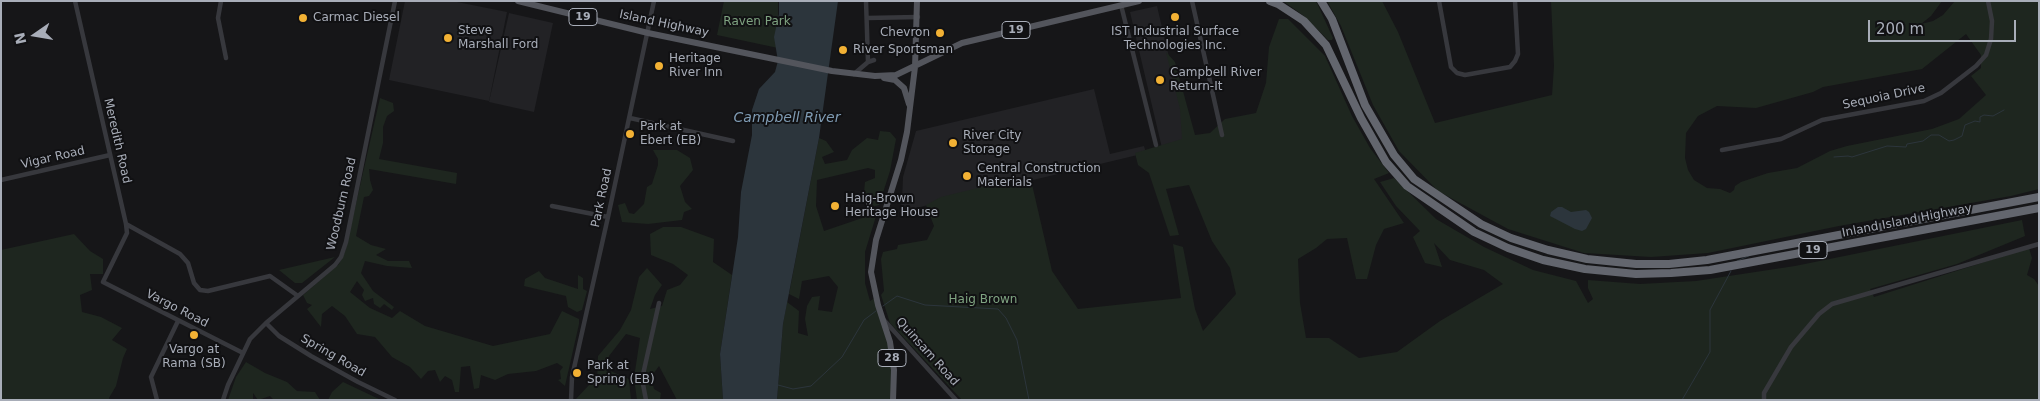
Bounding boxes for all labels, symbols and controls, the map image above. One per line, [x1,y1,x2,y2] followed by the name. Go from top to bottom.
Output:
[618,7,710,41] street label: Island Highway
[569,8,597,26] road number: 19
[10,10,60,60] north arrow
[1870,10,2018,42] scale bar
[313,11,400,25] place label: Carmac Diesel
[1169,11,1181,23] marker: IST Industrial Surface Technologies Inc.
[297,12,309,24] marker: Carmac Diesel
[723,15,791,29] park label: Raven Park
[1876,20,1924,38] text: 200 m
[1002,22,1030,38] road number: 19
[458,24,538,52] place label: Steve Marshall Ford
[1111,25,1239,53] place label: IST Industrial Surface Technologies Inc.
[880,26,930,40] place label: Chevron
[934,27,946,39] marker: Chevron
[11,31,29,46] text: N
[442,32,454,44] marker: Steve Marshall Ford
[853,43,953,57] place label: River Sportsman
[837,44,849,56] marker: River Sportsman
[669,52,723,80] place label: Heritage River Inn
[653,60,665,72] marker: Heritage River Inn
[1170,66,1262,94] place label: Campbell River Return-It
[1154,74,1166,86] marker: Campbell River Return-It
[1841,81,1927,113] street label: Sequoia Drive
[100,97,134,185] street label: Meredith Road
[734,110,840,126] water label: Campbell River
[640,120,701,148] place label: Park at Ebert (EB)
[624,128,636,140] marker: Park at Ebert (EB)
[963,129,1021,157] place label: River City Storage
[947,137,959,149] marker: River City Storage
[20,144,86,172] street label: Vigar Road
[324,156,360,252] street label: Woodburn Road
[977,162,1101,190] place label: Central Construction Materials
[589,167,615,229] street label: Park Road
[961,170,973,182] marker: Central Construction Materials
[845,192,938,220] place label: Haig-Brown Heritage House
[829,200,841,212] marker: Haig-Brown Heritage House
[1841,201,1973,241] street label: Inland Island Highway
[1799,242,1827,258] road number: 19
[143,287,211,331] street label: Vargo Road
[949,293,1017,307] park label: Haig Brown
[892,315,962,389] street label: Quinsam Road
[188,329,200,341] marker: Vargo at Rama (SB)
[298,332,368,380] street label: Spring Road
[162,343,226,371] place label: Vargo at Rama (SB)
[878,349,906,366] road number: 28
[587,359,655,387] place label: Park at Spring (EB)
[571,367,583,379] marker: Park at Spring (EB)

